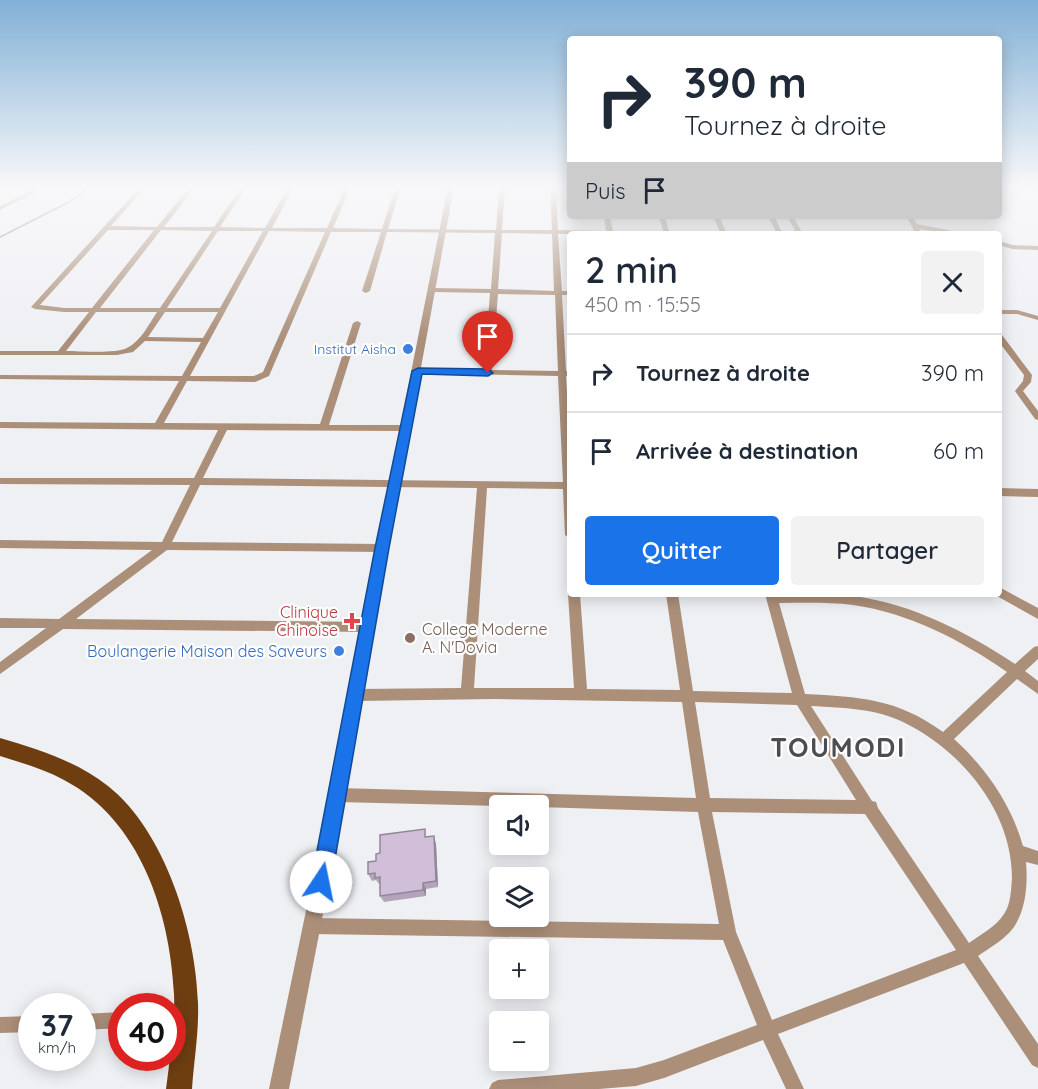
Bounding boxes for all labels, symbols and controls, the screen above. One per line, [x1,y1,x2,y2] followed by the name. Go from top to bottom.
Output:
[684,56,807,109] text: 390 m
[585,60,663,138] icon: right
[684,108,887,142] text: Tournez à droite
[638,174,671,207] icon: arrive
[585,177,626,205] text: Puis
[585,247,678,292] text: 2 min
[921,251,984,314] button: close
[585,292,701,317] text: 450 m · 15:55
[462,311,513,373] pin
[471,320,504,353] icon: arrive
[314,340,396,358] place label: Institut Aisha
[401,342,415,356] marker: Institut Aisha
[585,357,618,390] icon: right
[636,359,810,387] text: Tournez à droite
[921,359,984,387] text: 390 m
[585,435,618,468] icon: arrive
[636,437,858,465] text: Arrivée à destination
[933,437,984,465] text: 60 m
[585,516,779,585] button: Quitter
[791,516,984,585] button: Partager
[276,602,338,640] place label: Clinique Chinoise
[343,612,361,630] marker: Clinique Chinoise
[422,619,547,657] place label: College Moderne A. N'Dovia
[403,631,417,645] marker: College Moderne A. N'Dovia
[87,641,327,661] place label: Boulangerie Maison des Saveurs
[332,644,346,658] marker: Boulangerie Maison des Saveurs
[770,730,906,764] district label: TOUMODI
[489,795,549,1071] map controls
[489,795,549,855] button: sound
[289,850,353,914] position arrow
[489,867,549,927] button: layers
[489,939,549,999] button: +
[108,993,186,1071] speed limit sign: 40
[41,1006,73,1044] text: 37
[489,1011,549,1071] button: −
[38,1038,76,1057] text: km/h

